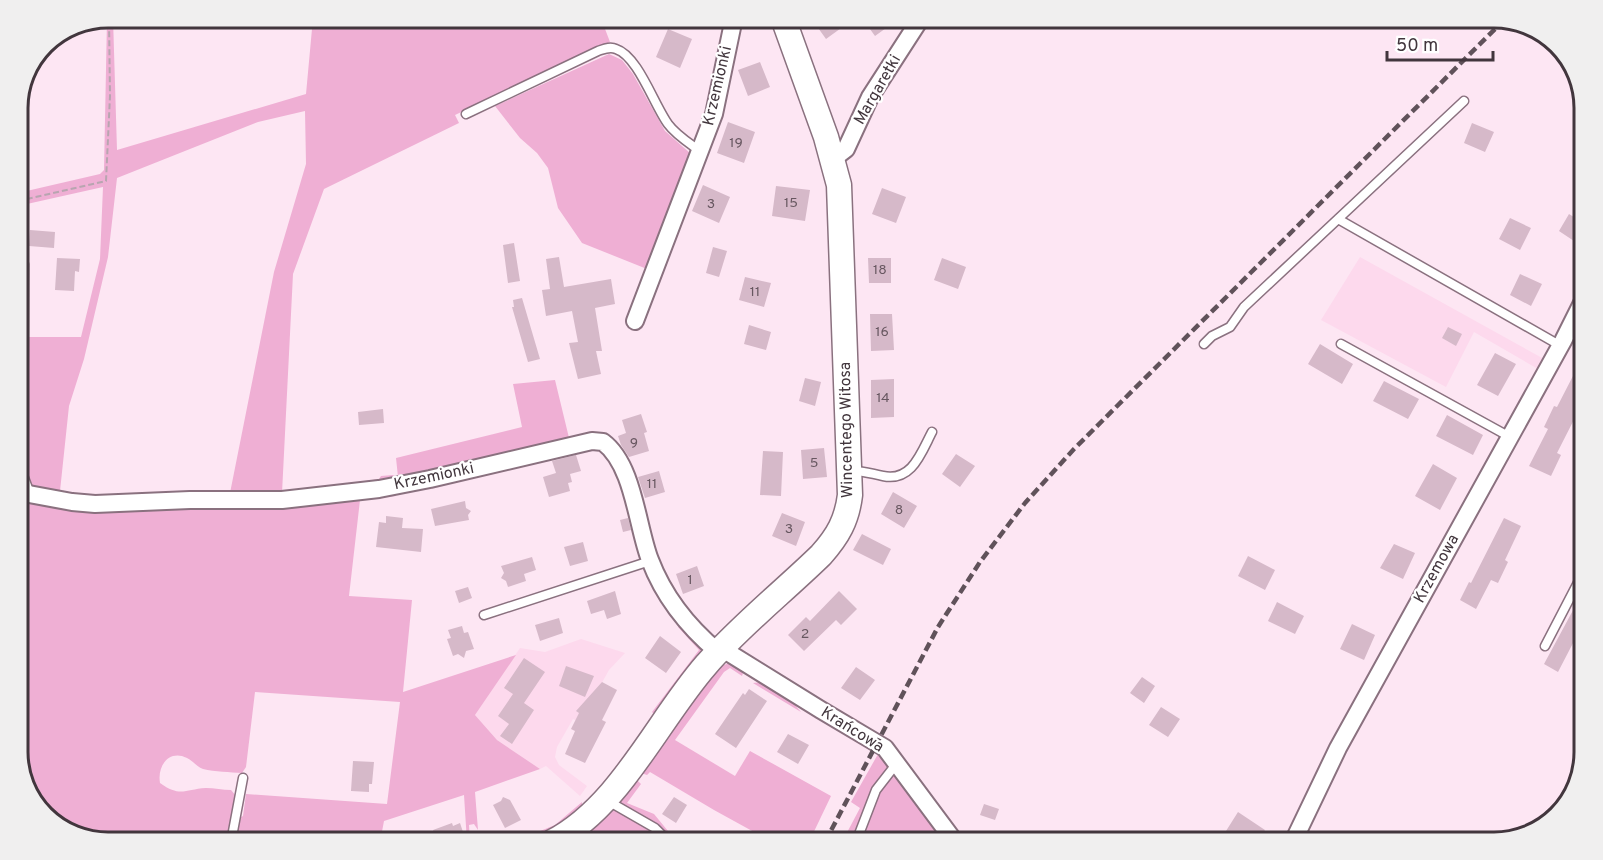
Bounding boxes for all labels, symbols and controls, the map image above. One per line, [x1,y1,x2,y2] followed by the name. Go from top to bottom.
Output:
[1387,24,1494,62] scale bar
[1396,35,1438,58] text: 50 m
[699,44,737,128] street label: Krzemionki
[850,52,906,128] street label: Margaretki
[729,135,743,152] house number: 19
[784,195,798,212] house number: 15
[707,196,715,213] house number: 3
[873,262,887,279] house number: 18
[750,284,760,301] house number: 11
[875,324,889,341] house number: 16
[836,362,858,498] street label: Wincentego Witosa
[876,390,890,407] house number: 14
[630,435,638,452] house number: 9
[810,455,818,472] house number: 5
[392,459,476,495] street label: Krzemionki
[647,476,657,493] house number: 11
[895,502,903,519] house number: 8
[785,521,793,538] house number: 3
[1410,531,1464,607] street label: Krzemowa
[687,572,693,589] house number: 1
[801,626,809,643] house number: 2
[817,703,887,757] street label: Krańcowa

